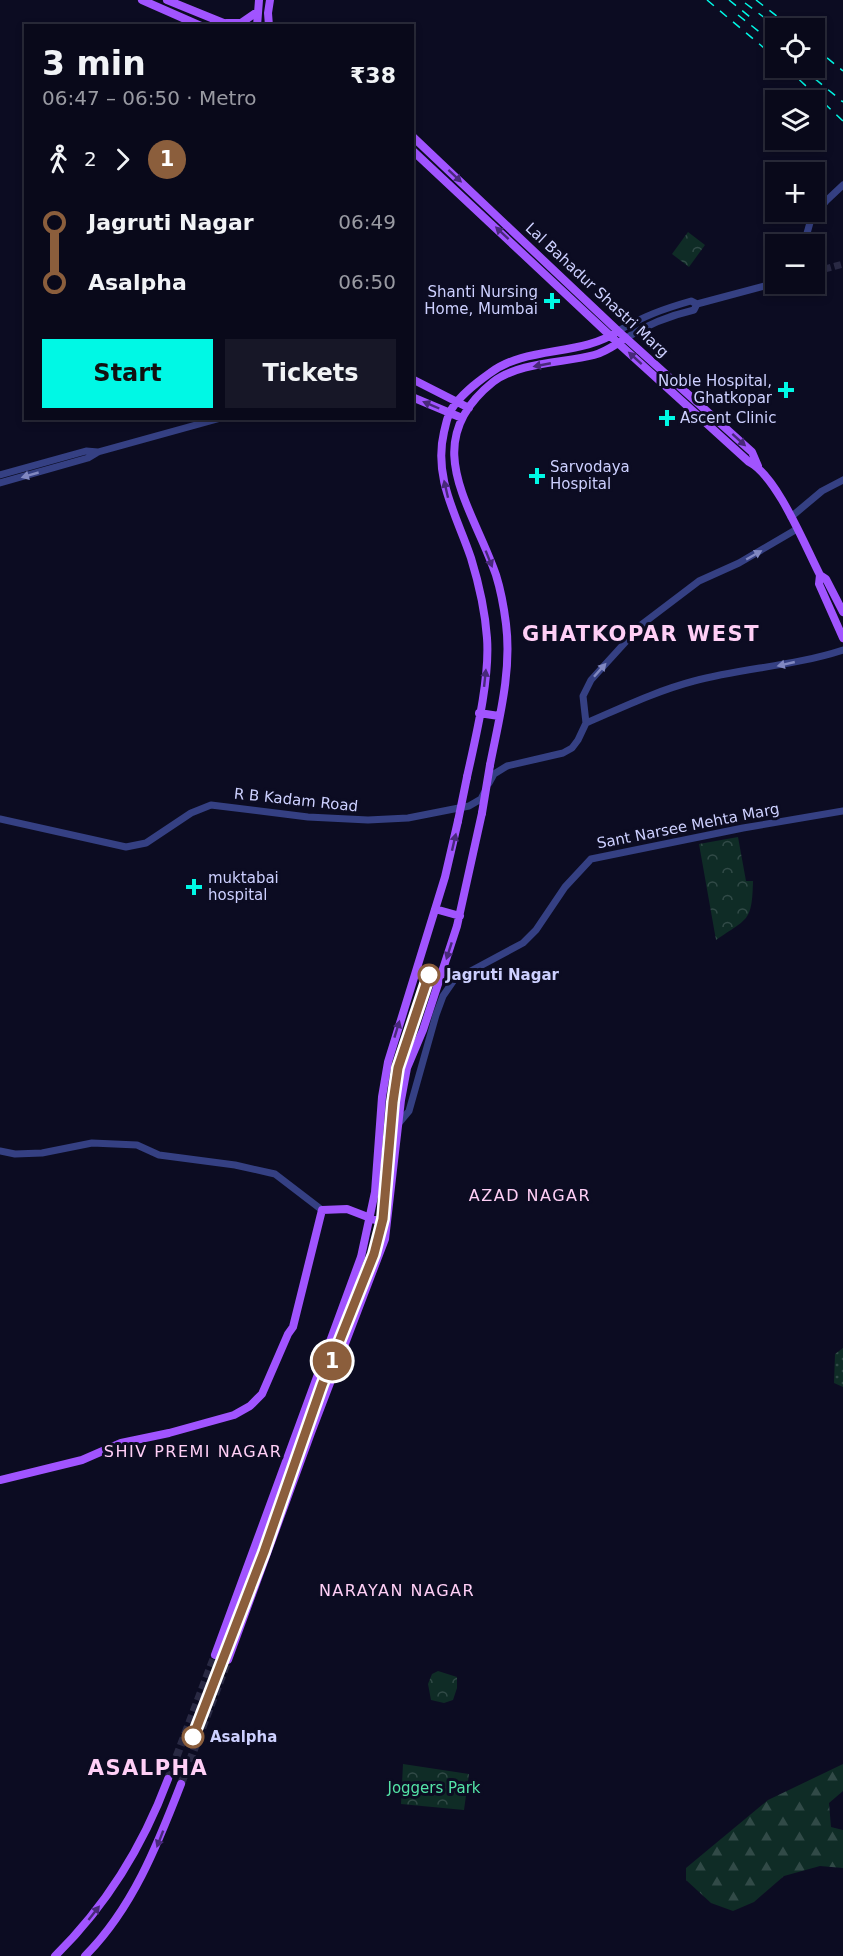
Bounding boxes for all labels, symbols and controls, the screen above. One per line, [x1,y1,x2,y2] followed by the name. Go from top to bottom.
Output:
[765,18,825,294] map controls
[765,18,825,78] button: locate
[42,44,146,83] text: 3 min
[350,63,396,88] text: ₹38
[42,86,256,110] text: 06:47 – 06:50 · Metro
[765,90,825,150] button: layers
[42,143,75,176] icon: walk
[106,143,139,176] icon: forward
[84,147,97,171] text: 2
[160,147,174,171] text: 1
[765,162,825,222] button: +
[448,169,463,183] one-way arrow
[88,210,254,235] text: Jagruti Nagar
[338,210,396,234] text: 06:49
[522,219,672,361] street label: Lal Bahadur Shastri Marg
[496,226,510,240] one-way arrow
[765,234,825,294] button: −
[88,270,187,295] text: Asalpha
[338,270,396,294] text: 06:50
[424,283,538,318] place label: Shanti Nursing Home, Mumbai
[543,292,561,310] marker: Shanti Nursing Home, Mumbai
[42,339,213,408] button: Start
[225,339,396,408] button: Tickets
[628,352,643,365] one-way arrow
[533,361,552,370] one-way arrow
[658,372,773,407] place label: Noble Hospital, Ghatkopar
[777,381,795,399] marker: Noble Hospital, Ghatkopar
[422,400,440,409] one-way arrow
[658,409,676,427] marker: Ascent Clinic
[680,409,776,427] place label: Ascent Clinic
[731,433,746,446] one-way arrow
[550,458,630,493] place label: Sarvodaya Hospital
[528,467,546,485] marker: Sarvodaya Hospital
[21,471,39,480] one-way arrow
[441,480,450,499] one-way arrow
[746,549,762,560] one-way arrow
[484,551,494,569] one-way arrow
[522,622,760,646] district label: GHATKOPAR WEST
[777,660,796,669] one-way arrow
[593,663,606,678] one-way arrow
[480,668,490,687] one-way arrow
[233,785,359,815] street label: R B Kadam Road
[595,799,781,853] street label: Sant Narsee Mehta Marg
[449,833,459,852] one-way arrow
[208,869,279,904] place label: muktabai hospital
[185,878,203,896] marker: muktabai hospital
[444,942,453,960] one-way arrow
[418,964,440,986] marker: Jagruti Nagar
[445,966,560,984] place label: Jagruti Nagar
[393,1020,402,1038] one-way arrow
[469,1186,591,1205] district label: AZAD NAGAR
[312,1342,352,1380] line badge: 1
[325,1349,339,1373] text: 1
[104,1442,282,1461] district label: SHIV PREMI NAGAR
[319,1581,475,1600] district label: NARAYAN NAGAR
[182,1726,204,1748] marker: Asalpha
[210,1728,277,1746] place label: Asalpha
[88,1756,208,1780] district label: ASALPHA
[386,1779,481,1797] park label: Joggers Park
[154,1830,164,1848] one-way arrow
[88,1905,100,1921] one-way arrow

